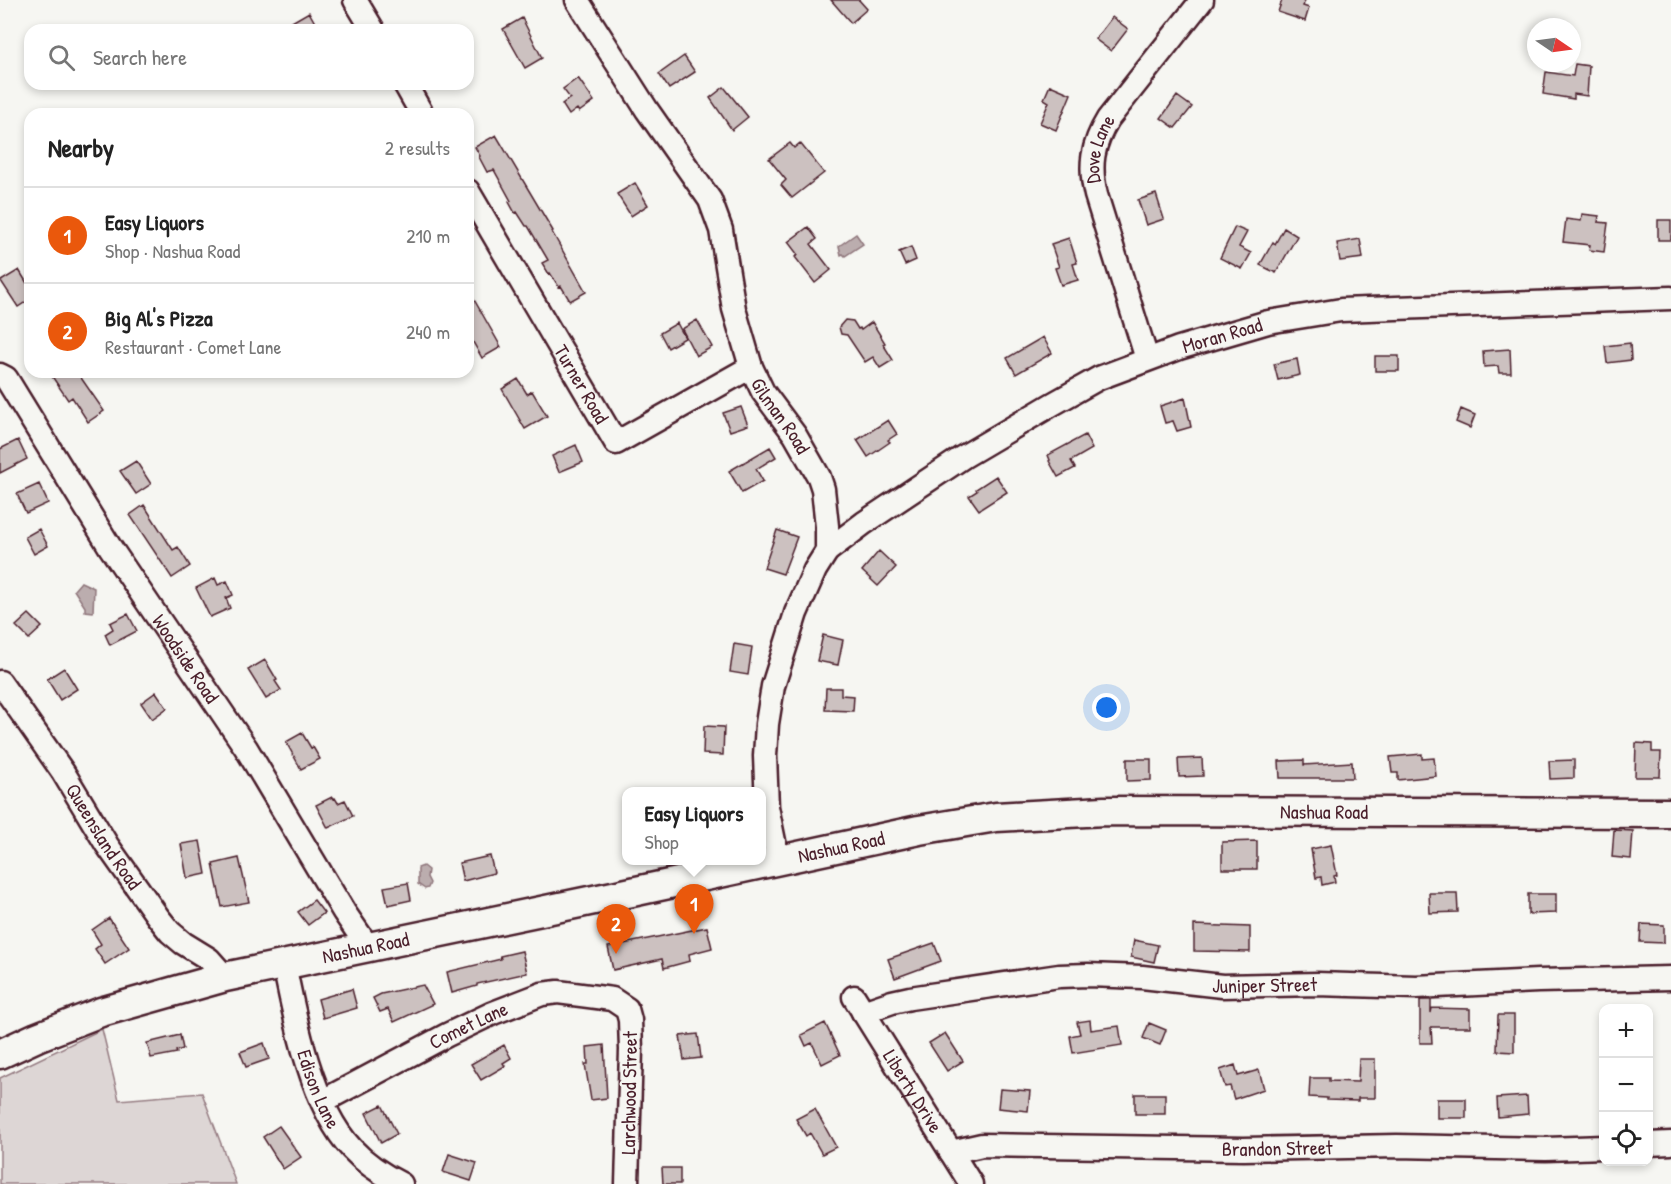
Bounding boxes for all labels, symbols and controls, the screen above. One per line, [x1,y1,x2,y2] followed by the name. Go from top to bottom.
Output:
[1527,18,1581,72] north arrow
[24,24,474,90] search box
[45,41,78,74] icon: search
[93,42,187,72] text: Search here
[1078,109,1121,185] street label: Dove Lane
[48,130,114,165] text: Nearby
[385,134,450,161] text: 2 results
[105,207,204,237] text: Easy Liquors
[64,222,71,249] text: 1
[406,222,450,249] text: 210 m
[105,237,240,264] text: Shop · Nashua Road
[105,303,213,333] text: Big Al's Pizza
[1179,310,1265,359] street label: Moran Road
[63,318,72,345] text: 2
[406,318,450,345] text: 240 m
[105,333,281,360] text: Restaurant · Comet Lane
[548,339,616,429] street label: Turner Road
[745,373,817,459] street label: Gilman Road
[146,609,226,708] street label: Woodside Road
[1092,693,1121,722] your location
[60,778,148,895] street label: Queensland Road
[622,787,766,865] popup
[644,798,744,828] text: Easy Liquors
[1280,798,1368,825] street label: Nashua Road
[795,824,887,869] street label: Nashua Road
[644,828,679,855] text: Shop
[674,884,714,934] pin: 1
[596,904,636,954] pin: 2
[320,925,412,969] street label: Nashua Road
[1211,970,1318,999] street label: Juniper Street
[424,995,511,1055] street label: Comet Lane
[1599,1004,1653,1166] map controls
[1599,1004,1653,1058] button: +
[614,1030,643,1155] street label: Larchwood Street
[877,1044,950,1138] street label: Liberty Drive
[291,1046,347,1133] street label: Edison Lane
[1599,1058,1653,1112] button: −
[1599,1112,1653,1166] button: locate
[1222,1133,1334,1162] street label: Brandon Street

